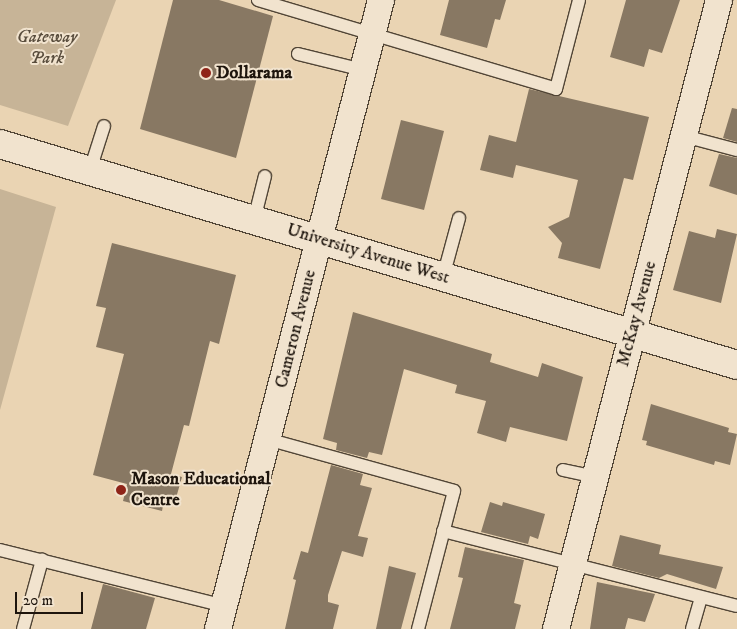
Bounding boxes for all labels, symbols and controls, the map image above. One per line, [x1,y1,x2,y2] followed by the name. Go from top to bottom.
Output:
[17,27,77,70] park label: Gateway Park
[216,62,292,84] place label: Dollarama
[200,67,212,79] marker: Dollarama
[284,219,452,289] street label: University Avenue West
[613,259,661,369] street label: McKay Avenue
[271,268,321,390] street label: Cameron Avenue
[131,469,271,512] place label: Mason Educational Centre
[115,484,127,496] marker: Mason Educational Centre
[18,582,85,614] scale bar
[23,591,53,610] text: 20 m

